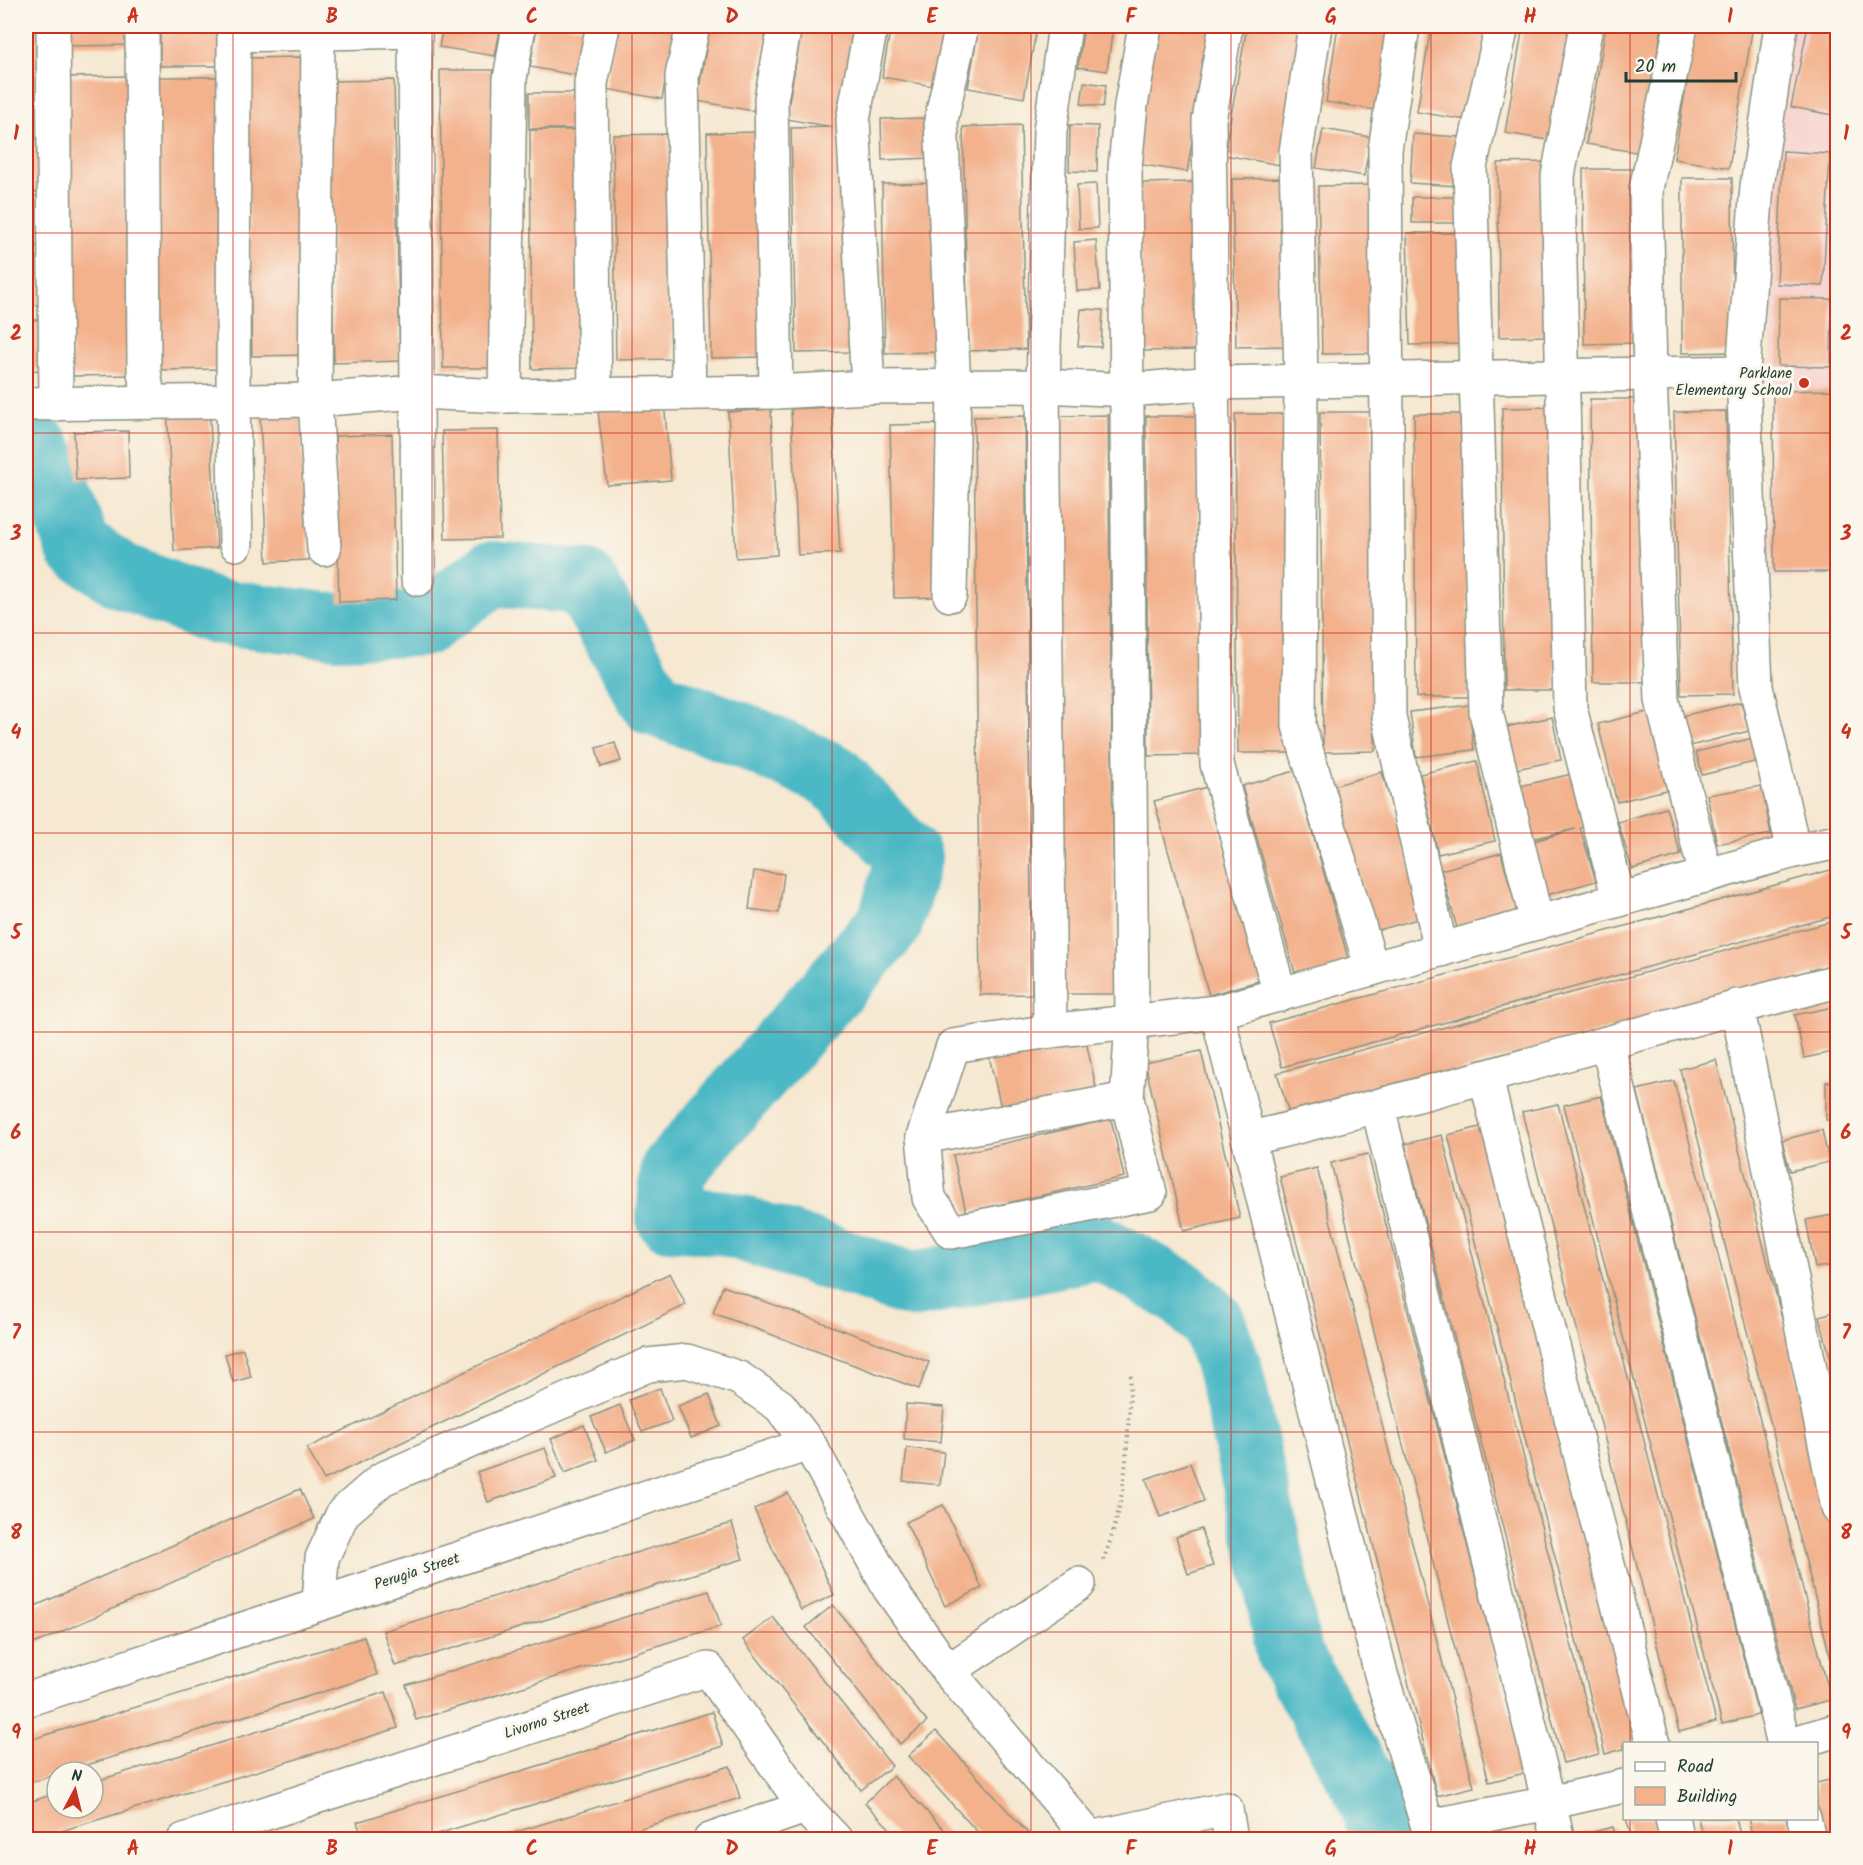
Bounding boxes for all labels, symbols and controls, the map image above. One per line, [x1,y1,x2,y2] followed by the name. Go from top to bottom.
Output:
[127,2,139,34] text: A
[326,2,338,34] text: B
[526,2,538,34] text: C
[725,2,739,34] text: D
[926,2,938,34] text: E
[1126,2,1138,34] text: F
[1325,2,1337,34] text: G
[1523,2,1537,34] text: H
[1727,2,1733,34] text: I
[1626,45,1736,83] scale bar
[1635,53,1676,82] text: 20 m
[13,119,19,151] text: 1
[1843,119,1849,151] text: 1
[10,319,22,351] text: 2
[1840,319,1852,351] text: 2
[1675,362,1792,403] place label: Parklane Elementary School
[1797,376,1811,390] marker: Parklane Elementary School
[10,519,22,551] text: 3
[1840,519,1852,551] text: 3
[11,718,22,750] text: 4
[1841,718,1852,750] text: 4
[10,918,23,950] text: 5
[1840,918,1853,950] text: 5
[11,1118,22,1150] text: 6
[1841,1118,1852,1150] text: 6
[11,1318,21,1350] text: 7
[1841,1318,1851,1350] text: 7
[10,1518,22,1550] text: 8
[1840,1518,1852,1550] text: 8
[371,1547,463,1597] street label: Perugia Street
[501,1696,593,1746] street label: Livorno Street
[11,1718,21,1750] text: 9
[1841,1718,1851,1750] text: 9
[1623,1742,1818,1820] legend
[1677,1753,1714,1782] text: Road
[45,1760,105,1820] north arrow
[70,1764,83,1790] text: N
[1677,1783,1737,1812] text: Building
[127,1834,139,1865] text: A
[326,1834,338,1865] text: B
[526,1834,538,1865] text: C
[725,1834,739,1865] text: D
[926,1834,938,1865] text: E
[1126,1834,1138,1865] text: F
[1325,1834,1337,1865] text: G
[1523,1834,1537,1865] text: H
[1727,1834,1733,1865] text: I

